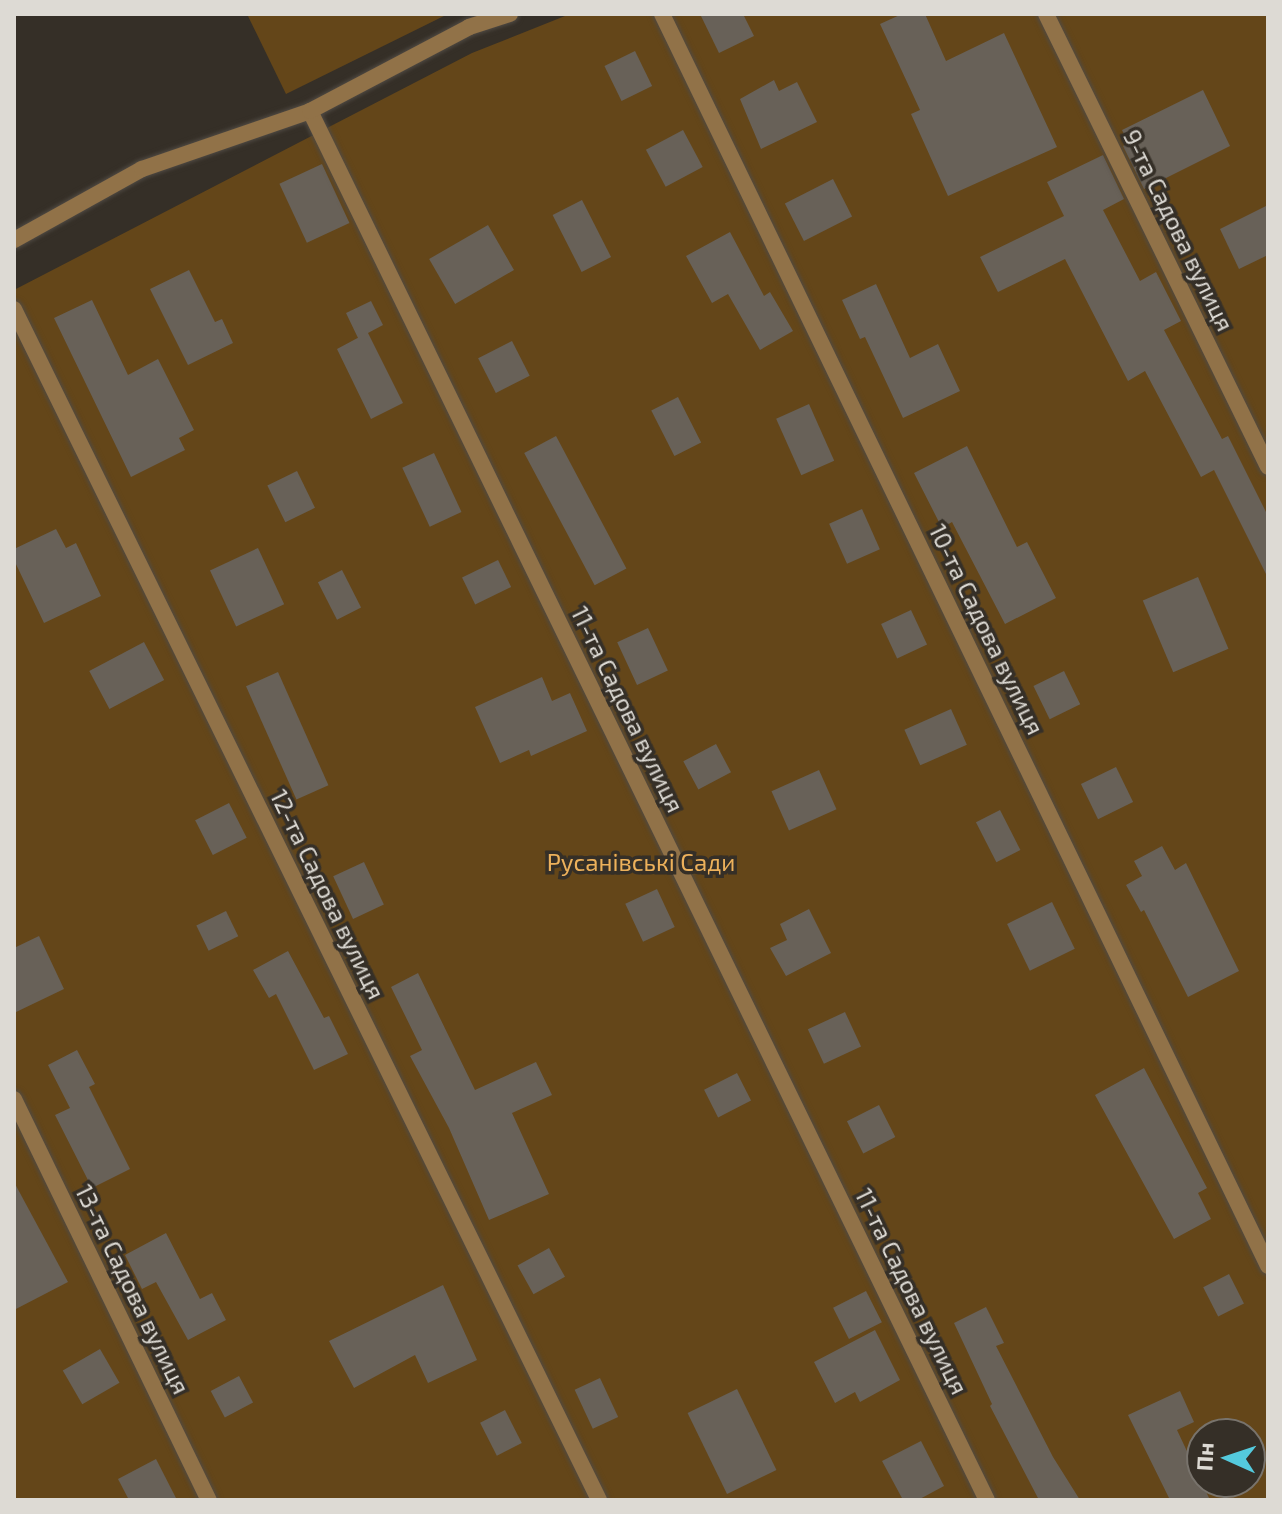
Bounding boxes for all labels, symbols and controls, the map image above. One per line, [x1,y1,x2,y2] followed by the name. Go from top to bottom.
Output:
[1118,125,1240,335] street label: 9-та Садова вулиця
[923,519,1051,739] street label: 10-та Садова вулиця
[566,601,690,817] street label: 11-та Садова вулиця
[265,784,391,1004] street label: 12-та Садова вулиця
[547,848,735,876] park label: Русанівські Сади
[70,1180,196,1398] street label: 13-та Садова вулиця
[850,1183,974,1399] street label: 11-та Садова вулиця
[1186,1418,1266,1498] north arrow
[1190,1442,1218,1472] text: Пн

